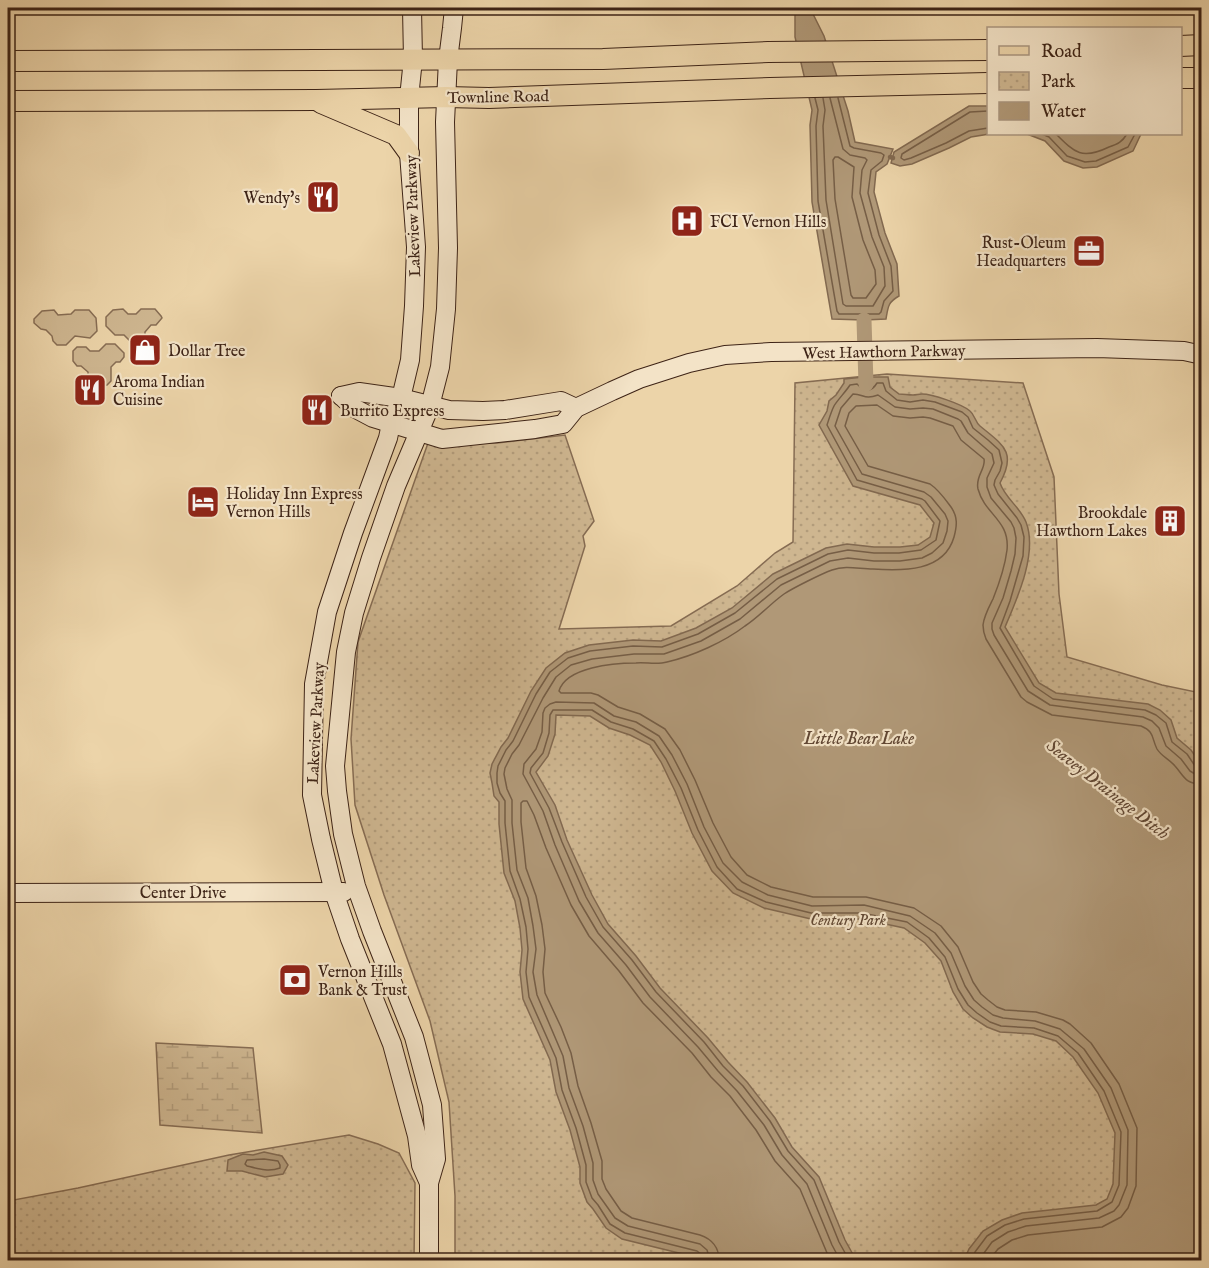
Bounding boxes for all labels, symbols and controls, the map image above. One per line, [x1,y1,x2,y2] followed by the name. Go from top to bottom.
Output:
[987,27,1182,135] legend
[1041,41,1082,64] text: Road
[1041,71,1076,94] text: Park
[447,87,550,109] street label: Townline Road
[1041,101,1086,124] text: Water
[402,154,426,277] street label: Lakeview Parkway
[305,179,341,215] restaurant icon: Wendy's
[243,189,300,209] place label: Wendy's
[669,203,705,239] hospital icon: FCI Vernon Hills
[710,213,827,233] place label: FCI Vernon Hills
[1071,233,1107,269] office icon: Rust-Oleum Headquarters
[976,234,1066,272] place label: Rust-Oleum Headquarters
[127,332,163,368] shop icon: Dollar Tree
[168,342,245,362] place label: Dollar Tree
[802,342,966,364] street label: West Hawthorn Parkway
[72,372,108,408] restaurant icon: Aroma Indian Cuisine
[112,373,205,411] place label: Aroma Indian Cuisine
[299,392,335,428] restaurant icon: Burrito Express
[340,402,445,422] place label: Burrito Express
[185,484,221,520] hotel icon: Holiday Inn Express Vernon Hills
[225,485,363,523] place label: Holiday Inn Express Vernon Hills
[1152,503,1188,539] building icon: Brookdale Hawthorn Lakes
[1036,504,1147,542] place label: Brookdale Hawthorn Lakes
[304,661,330,785] street label: Lakeview Parkway
[803,728,914,751] water label: Little Bear Lake
[1041,735,1174,846] water label: Seavey Drainage Ditch
[140,884,226,904] street label: Center Drive
[810,911,886,931] park label: Century Park
[277,962,313,998] bank icon: Vernon Hills Bank & Trust
[317,963,408,1001] place label: Vernon Hills Bank & Trust

